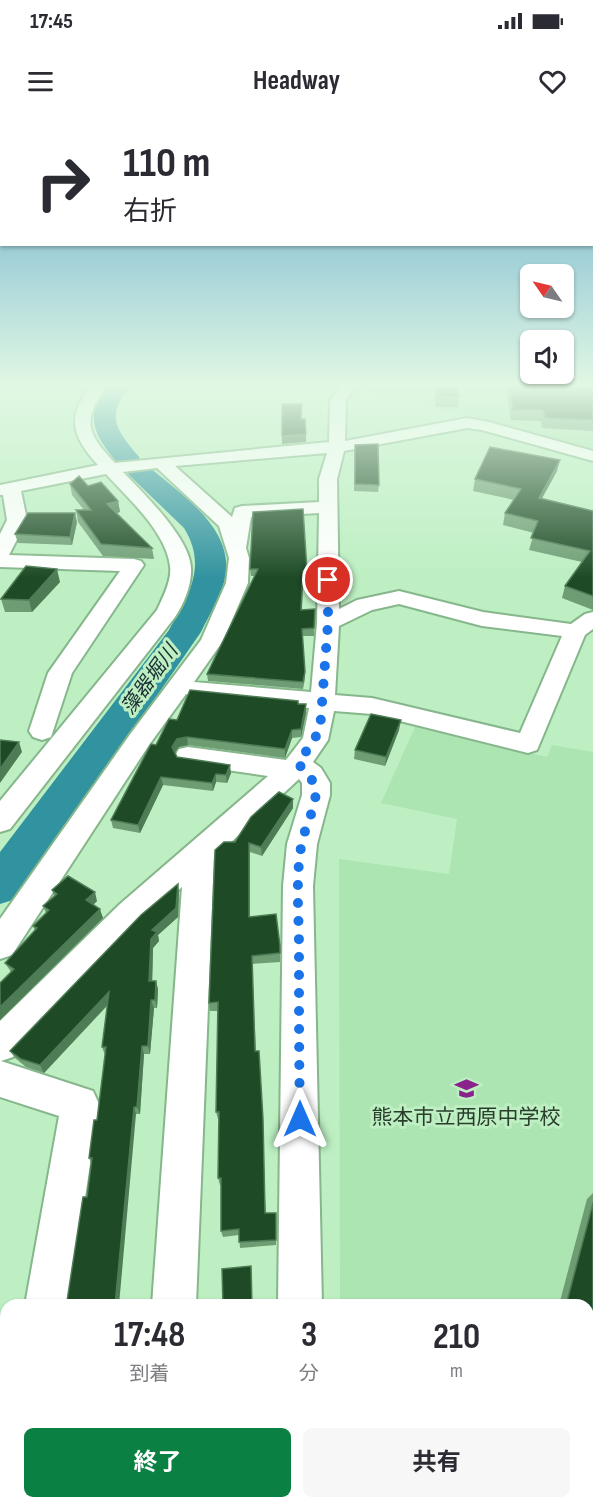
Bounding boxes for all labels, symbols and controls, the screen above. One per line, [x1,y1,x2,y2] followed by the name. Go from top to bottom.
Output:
[30,8,73,35] text: 17:45
[24,65,57,98] icon: menu
[253,65,340,97] text: Headway
[536,65,569,98] icon: heart
[123,138,210,189] text: 110 m
[24,144,102,222] icon: right
[123,196,177,228] text: 右折
[520,264,574,318] north arrow
[520,264,574,384] map controls
[520,330,574,384] button: sound
[302,554,353,605] pin
[311,563,344,596] icon: arrive
[117,639,184,719] water label: 藻器堀川
[453,1076,479,1102] school or university icon: 熊本市立西原中学校
[268,1087,332,1151] position arrow
[372,1105,561,1130] place label: 熊本市立西原中学校
[114,1314,185,1357] text: 17:48
[301,1314,317,1357] text: 3
[433,1316,480,1359] text: 210
[450,1359,463,1383] text: m
[130,1362,170,1386] text: 到着
[299,1362,319,1386] text: 分
[24,1428,291,1497] button: 終了
[303,1428,570,1497] button: 共有

